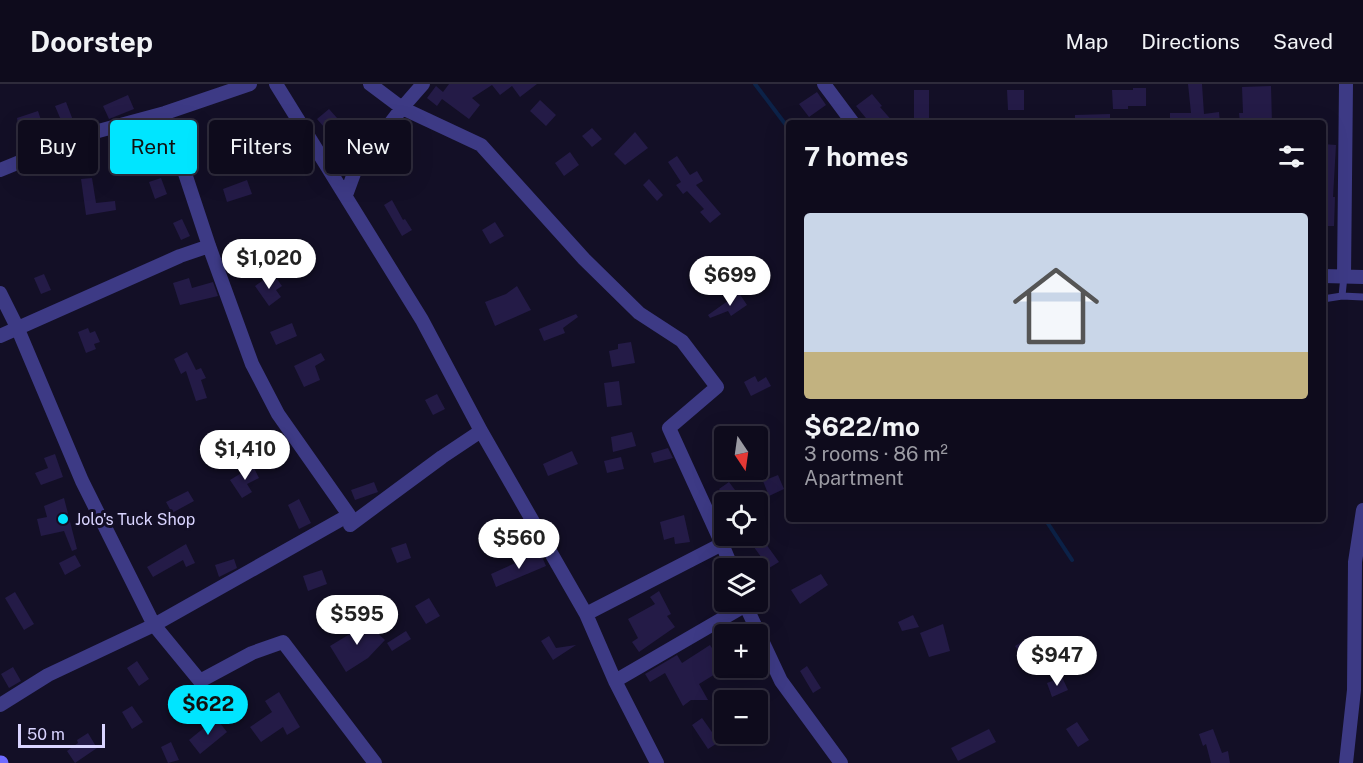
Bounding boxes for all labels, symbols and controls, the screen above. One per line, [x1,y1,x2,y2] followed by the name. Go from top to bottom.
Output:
[30,25,153,58] text: Doorstep
[1066,29,1108,54] text: Map
[1141,29,1240,54] text: Directions
[1273,29,1333,54] text: Saved
[18,120,98,174] chip: Buy
[110,120,197,174] chip: Rent
[209,120,313,174] chip: Filters
[325,120,411,174] chip: New
[1275,140,1308,173] icon: filters
[804,141,908,172] text: 7 homes
[220,239,318,290] pin: $1,020
[236,246,302,270] text: $1,020
[1002,252,1110,360] icon: home
[694,256,766,307] pin: $699
[703,263,757,287] text: $699
[804,411,920,442] text: $622/mo
[714,426,768,480] north arrow
[714,426,768,744] map controls
[196,430,294,481] pin: $1,410
[214,437,276,461] text: $1,410
[804,442,948,466] text: 3 rooms · 86 m²
[804,466,904,490] text: Apartment
[714,492,768,546] button: locate
[75,510,195,529] place label: Jolo's Tuck Shop
[56,512,70,526] marker: Jolo's Tuck Shop
[483,519,555,570] pin: $560
[492,526,546,550] text: $560
[714,558,768,612] button: layers
[321,595,393,646] pin: $595
[330,602,384,626] text: $595
[714,624,768,678] button: +
[1021,636,1093,687] pin: $947
[1031,643,1083,667] text: $947
[172,685,244,736] pin: $622
[714,690,768,744] button: −
[182,692,234,716] text: $622
[18,721,105,748] scale bar
[27,725,65,744] text: 50 m

